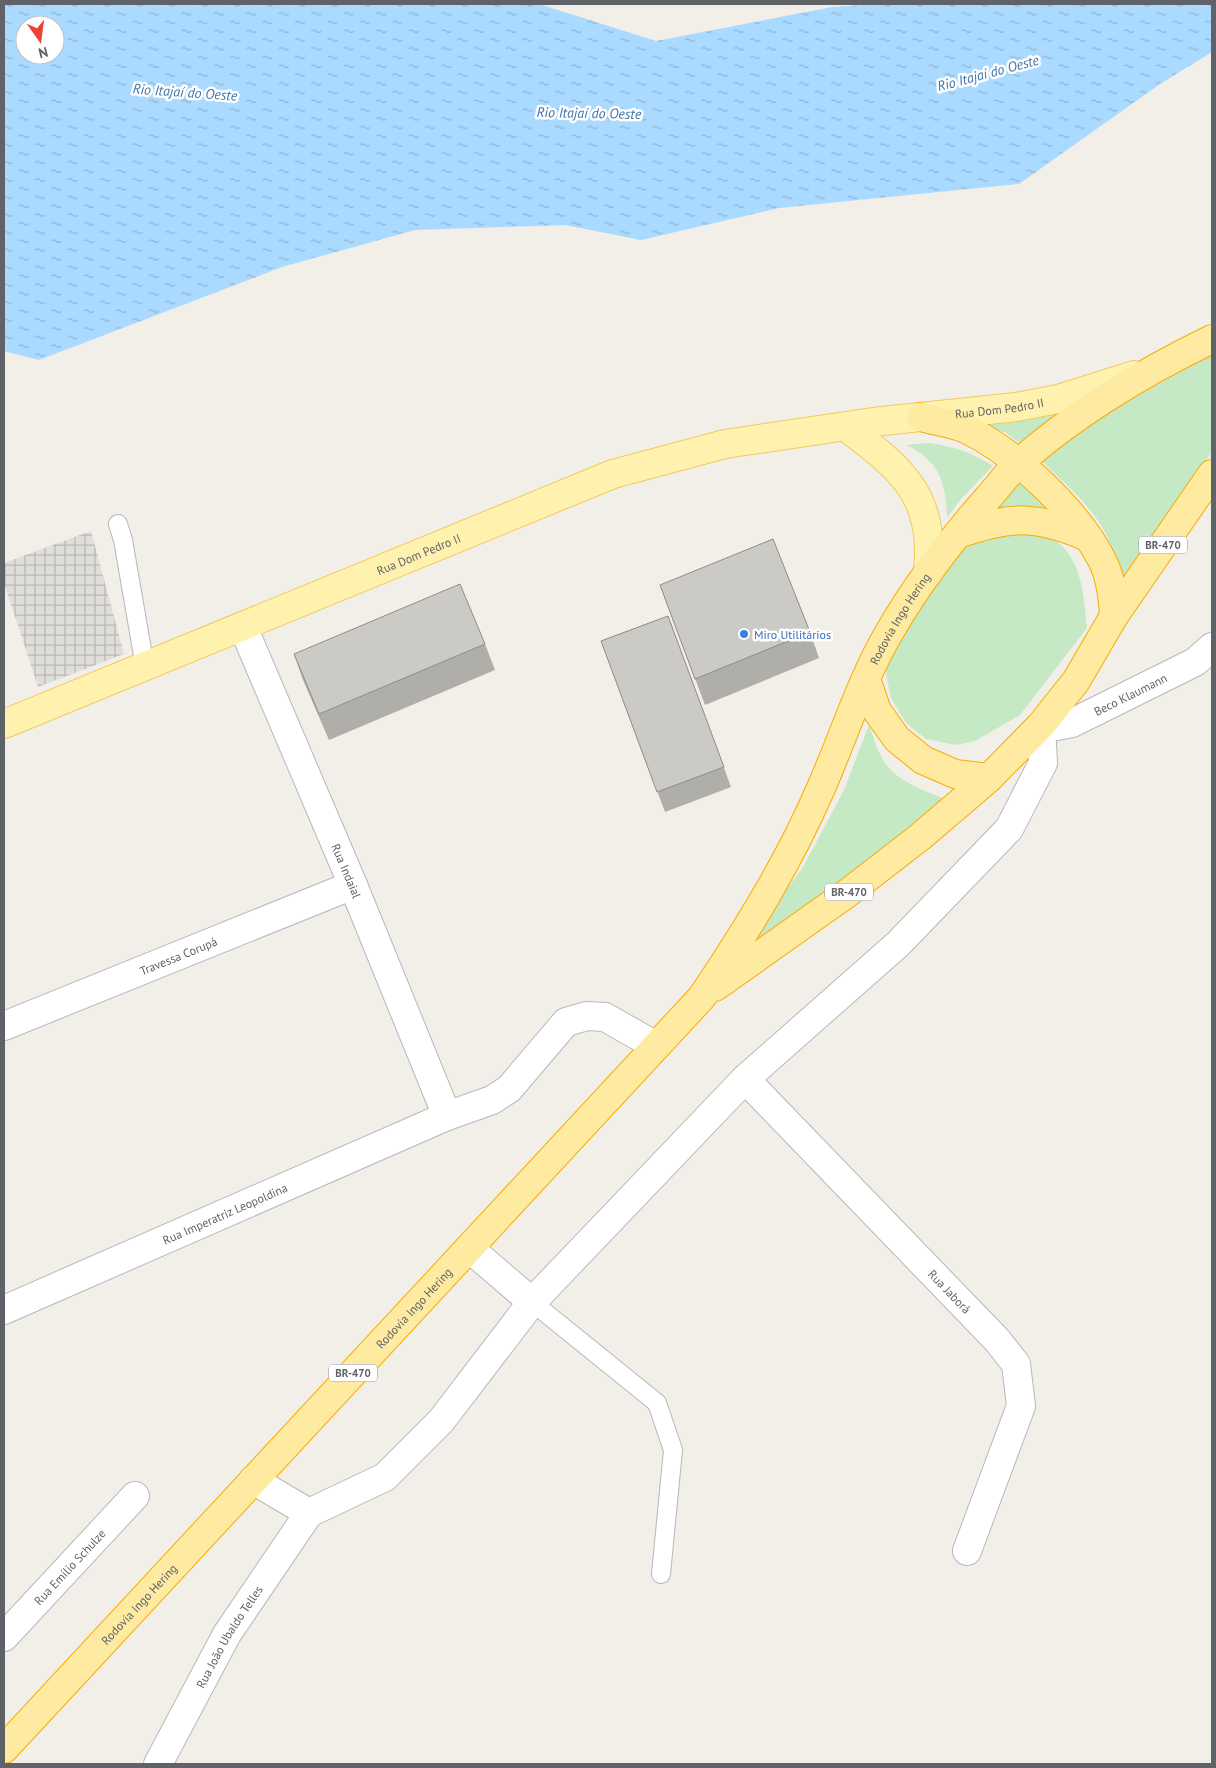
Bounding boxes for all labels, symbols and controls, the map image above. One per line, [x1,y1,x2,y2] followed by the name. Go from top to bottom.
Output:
[15,15,65,65] north arrow
[37,43,50,62] text: N
[935,51,1041,95] water label: Rio Itajaí do Oeste
[132,79,238,105] water label: Rio Itajaí do Oeste
[537,103,642,123] water label: Rio Itajaí do Oeste
[954,394,1045,421] street label: Rua Dom Pedro II
[374,530,463,578] street label: Rua Dom Pedro II
[1139,536,1187,554] road number: BR-470
[866,570,933,667] street label: Rodovia Ingo Hering
[754,627,831,642] place label: Miro Utilitários
[738,628,750,640] marker: Miro Utilitários
[1091,670,1169,719] street label: Beco Klaumann
[329,841,365,901] street label: Rua Indaial
[825,884,873,900] road number: BR-470
[137,933,219,978] street label: Travessa Corupá
[160,1179,290,1247] street label: Rua Imperatriz Leopoldina
[372,1264,455,1351] street label: Rodovia Ingo Hering
[925,1266,974,1316] street label: Rua Jaborá
[329,1365,377,1382] road number: BR-470
[30,1526,108,1608] street label: Rua Emílio Schulze
[98,1560,180,1647] street label: Rodovia Ingo Hering
[192,1582,265,1690] street label: Rua João Ubaldo Telles

